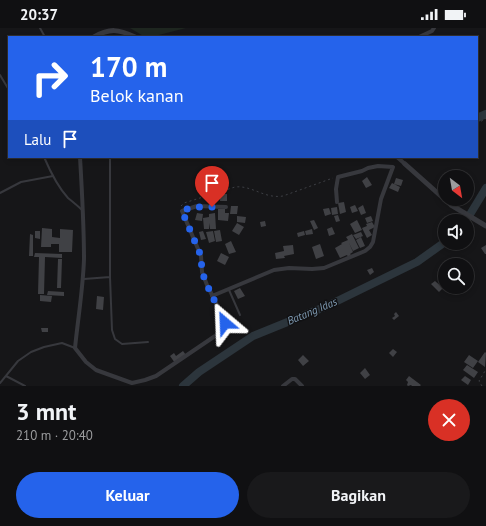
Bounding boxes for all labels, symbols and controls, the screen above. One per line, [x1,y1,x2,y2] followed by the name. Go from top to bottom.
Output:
[20,5,58,24] text: 20:37
[90,48,167,85] text: 170 m
[24,52,76,104] icon: right
[90,84,184,107] text: Belok kanan
[59,128,81,150] icon: arrive
[24,130,51,149] text: Lalu
[195,166,229,207] pin
[438,170,474,206] north arrow
[438,170,474,294] map controls
[201,172,223,194] icon: arrive
[438,214,474,250] button: sound
[438,258,474,294] button: search
[285,294,340,328] water label: Batang Idas
[204,302,246,344] position arrow
[16,396,76,427] text: 3 mnt
[428,399,470,441] button: close
[16,427,93,444] text: 210 m · 20:40
[16,472,239,518] button: Keluar
[247,472,470,518] button: Bagikan

